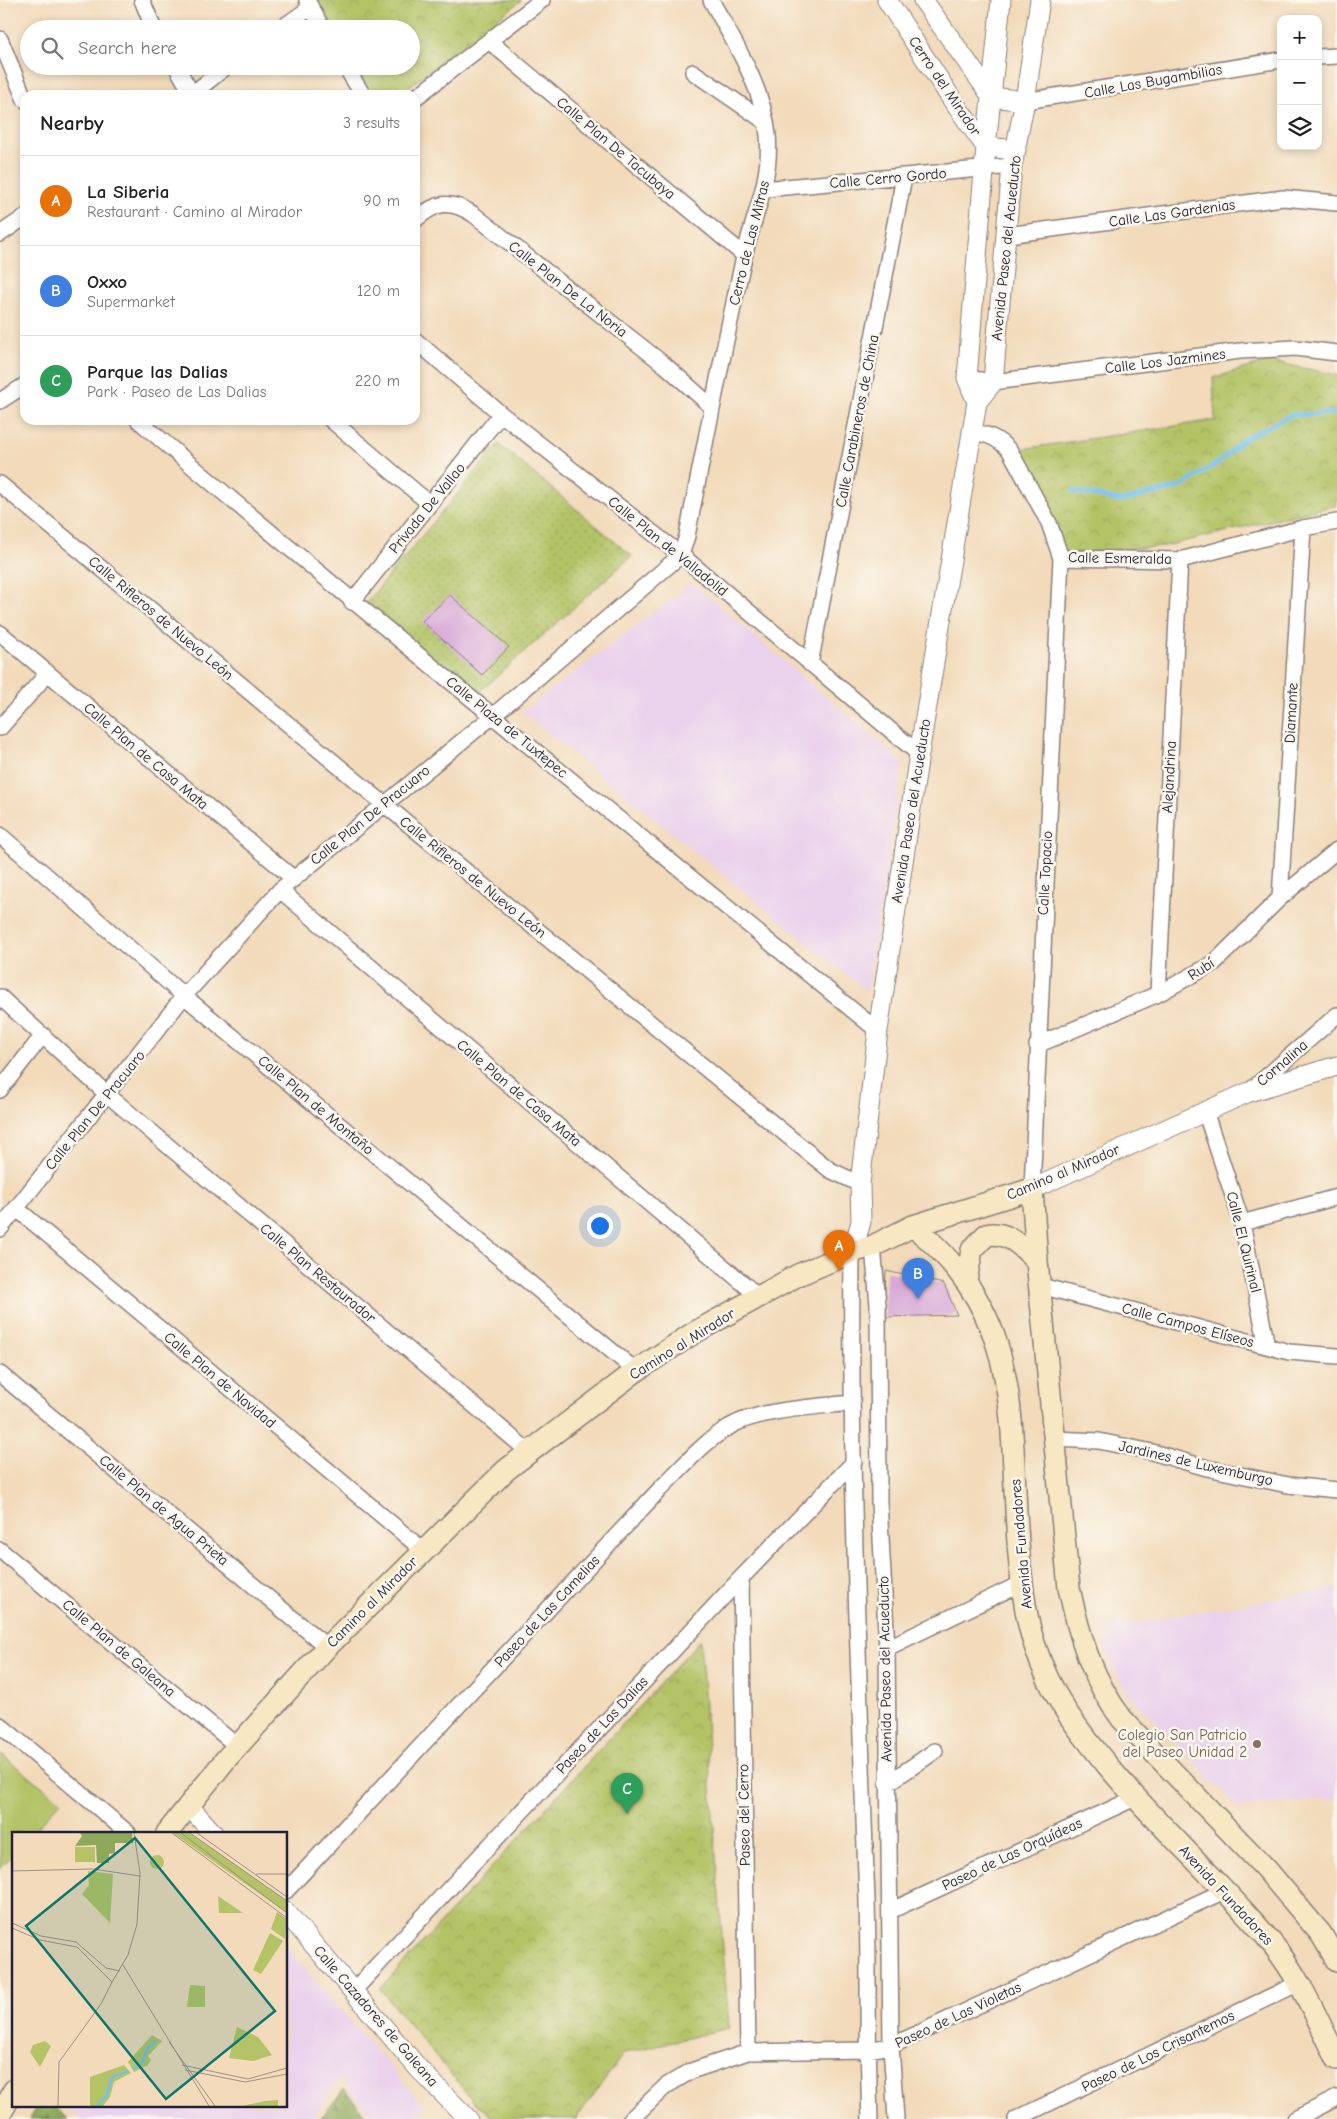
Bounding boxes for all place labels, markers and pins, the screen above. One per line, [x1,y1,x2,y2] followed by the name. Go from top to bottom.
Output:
[823,1230,855,1271] pin: A
[902,1258,934,1299] pin: B
[1118,1726,1247,1761] place label: Colegio San Patricio del Paseo Unidad 2
[1251,1738,1263,1750] marker: Colegio San Patricio del Paseo Unidad 2
[611,1773,643,1814] pin: C

